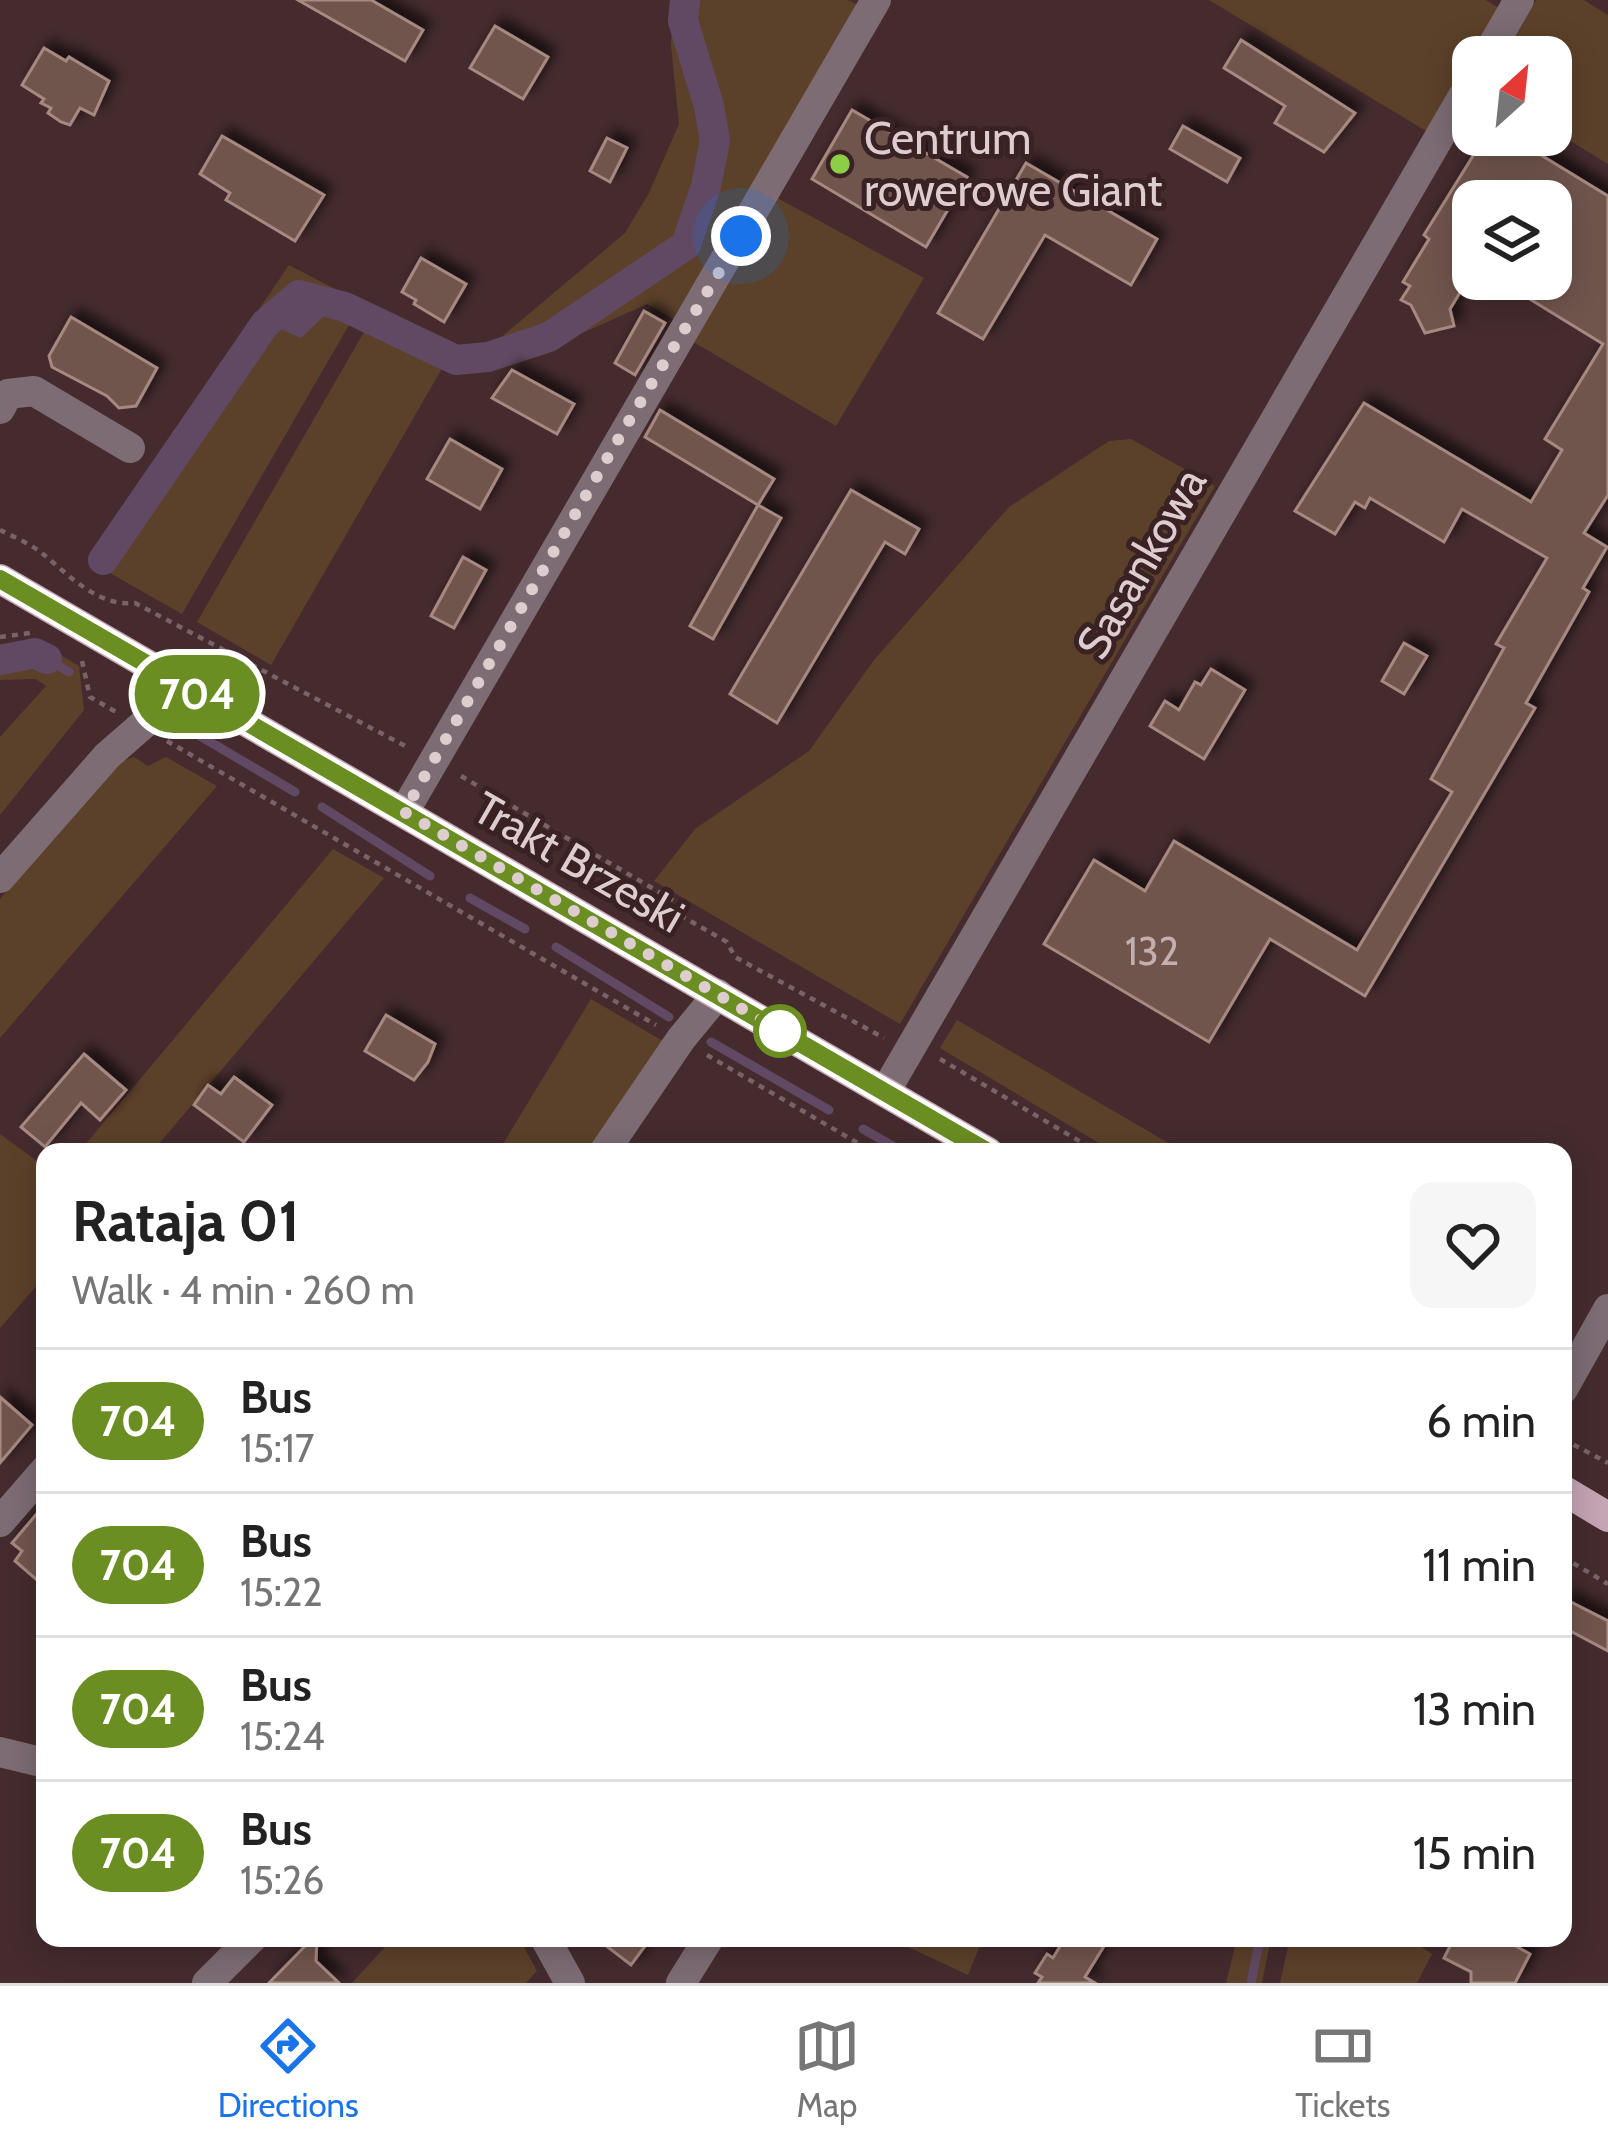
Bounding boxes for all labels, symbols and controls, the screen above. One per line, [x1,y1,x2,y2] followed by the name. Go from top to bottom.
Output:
[1452,36,1572,156] north arrow
[1452,36,1572,300] map controls
[864,111,1162,217] place label: Centrum rowerowe Giant
[827,151,853,177] marker: Centrum rowerowe Giant
[1452,180,1572,300] button: layers
[711,206,771,266] your location
[1065,458,1217,668] street label: Sasankowa
[128,655,266,733] line badge: 704
[159,668,235,720] text: 704
[464,780,694,944] street label: Trakt Brzeski
[1125,927,1179,975] house number: 132
[755,1006,805,1056] unlabelled marker
[1410,1182,1536,1308] button: heart
[72,1186,300,1255] text: Rataja 01
[72,1266,415,1314] text: Walk · 4 min · 260 m
[240,1370,312,1424] text: Bus
[1426,1394,1536,1448] text: 6 min
[100,1395,176,1447] text: 704
[240,1424,314,1472] text: 15:17
[240,1514,312,1568] text: Bus
[1422,1538,1536,1592] text: 11 min
[100,1539,176,1591] text: 704
[240,1568,323,1616] text: 15:22
[240,1658,312,1712] text: Bus
[1413,1682,1536,1736] text: 13 min
[100,1683,176,1735] text: 704
[240,1712,325,1760] text: 15:24
[240,1802,312,1856] text: Bus
[1413,1826,1536,1880] text: 15 min
[100,1827,176,1879] text: 704
[240,1856,325,1904] text: 15:26
[218,2013,359,2125] tab: Directions
[794,2013,860,2125] tab: Map
[1295,2013,1390,2125] tab: Tickets

